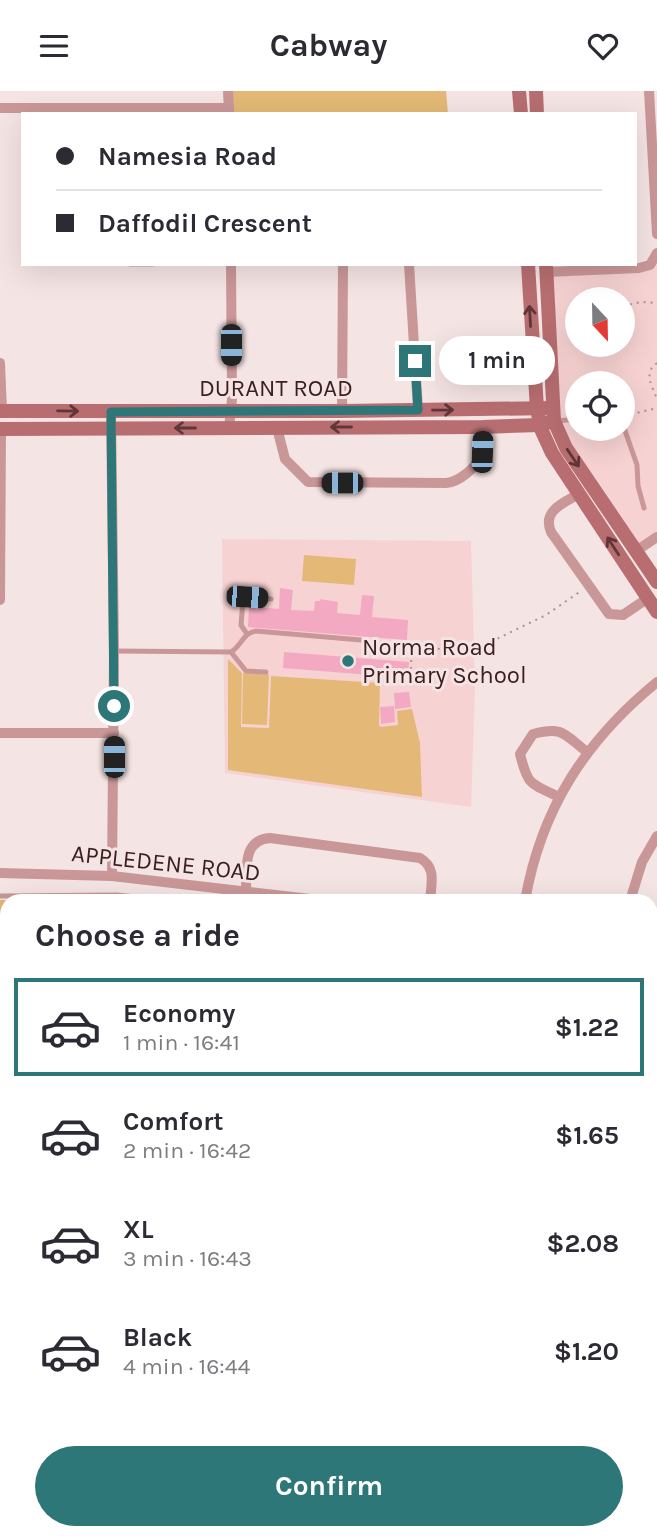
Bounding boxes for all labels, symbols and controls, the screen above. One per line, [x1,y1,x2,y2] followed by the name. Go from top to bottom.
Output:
[35,27,73,65] icon: menu
[270,27,387,64] text: Cabway
[584,27,622,65] icon: heart
[98,141,277,172] text: Namesia Road
[98,208,312,239] text: Daffodil Crescent
[565,287,635,357] north arrow
[565,287,635,441] map controls
[524,305,537,328] one-way arrow
[221,324,242,366] car
[440,337,555,385] callout: 1 min
[399,345,431,377] route end
[468,347,526,374] text: 1 min
[565,371,635,441] button: locate
[199,374,353,402] street label: DURANT ROAD
[431,403,454,417] one-way arrow
[56,404,79,418] one-way arrow
[330,420,353,434] one-way arrow
[173,421,196,435] one-way arrow
[471,431,494,473] car
[566,447,580,467] one-way arrow
[322,473,364,494] car
[606,537,620,556] one-way arrow
[226,585,269,609] car
[362,633,527,689] place label: Norma Road Primary School
[340,653,356,669] marker: Norma Road Primary School
[98,690,130,722] route start
[104,736,125,778] car
[70,839,262,887] street label: APPLEDENE ROAD
[35,917,240,954] text: Choose a ride
[39,996,102,1059] icon: car
[123,998,235,1029] text: Economy
[555,1012,619,1043] text: $1.22
[123,1029,240,1056] text: 1 min · 16:41
[39,1104,102,1167] icon: car
[123,1106,224,1137] text: Comfort
[555,1120,619,1151] text: $1.65
[123,1137,251,1164] text: 2 min · 16:42
[39,1212,102,1275] icon: car
[123,1214,154,1245] text: XL
[547,1228,619,1259] text: $2.08
[123,1245,252,1272] text: 3 min · 16:43
[39,1320,102,1383] icon: car
[123,1322,192,1353] text: Black
[554,1336,619,1367] text: $1.20
[123,1353,250,1380] text: 4 min · 16:44
[35,1446,623,1526] button: Confirm

